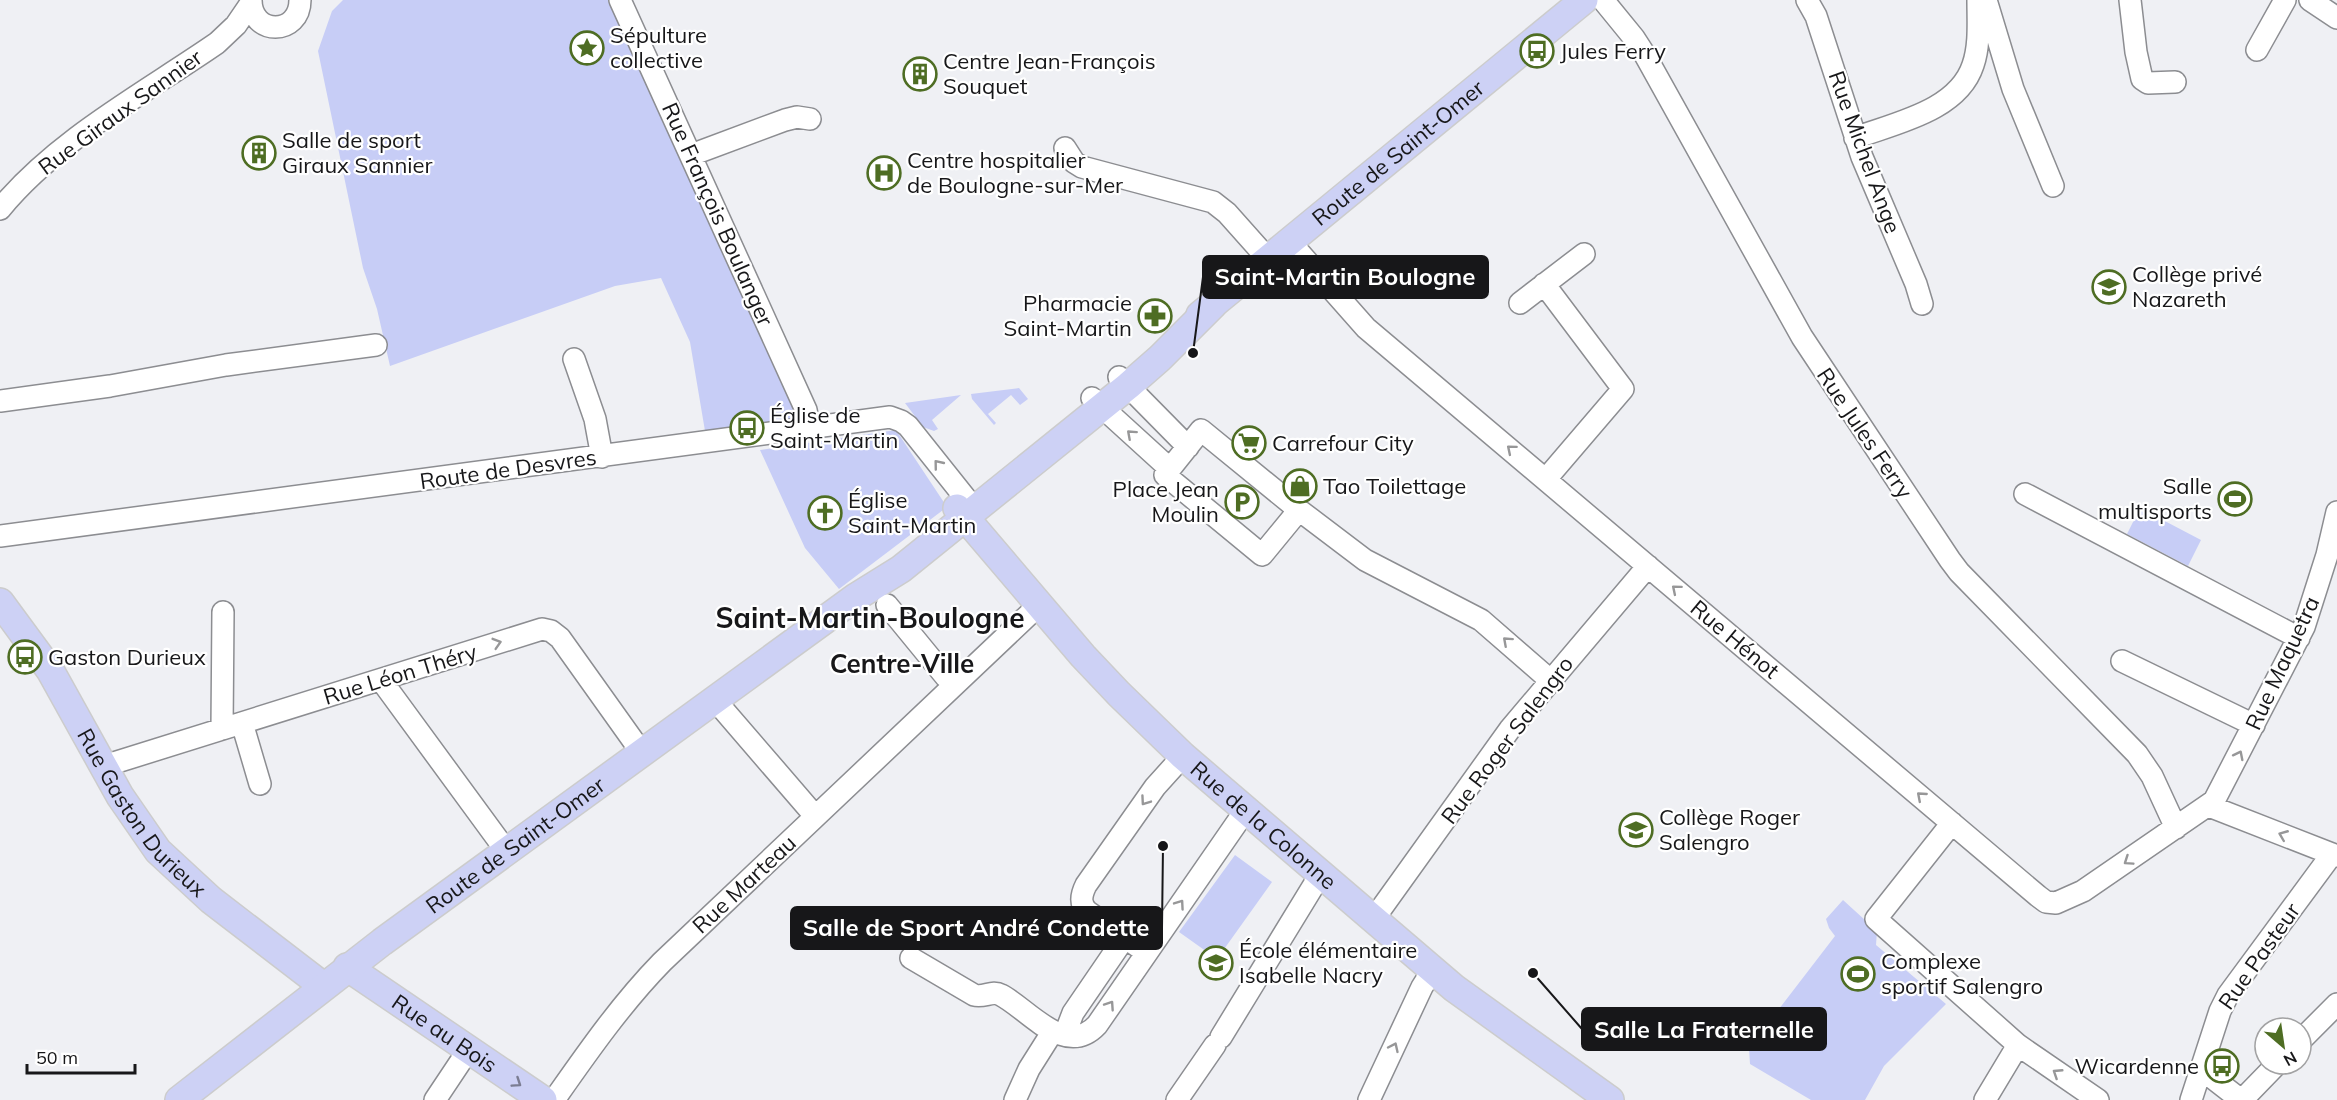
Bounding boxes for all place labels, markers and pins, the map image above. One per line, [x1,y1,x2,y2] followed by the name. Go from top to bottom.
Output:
[610,21,707,74] place label: Sépulture collective
[569,30,605,66] place icon: Sépulture collective
[1519,33,1555,69] bus stop icon: Jules Ferry
[1560,37,1666,65] place label: Jules Ferry
[943,47,1156,100] place label: Centre Jean-François Souquet
[902,56,938,92] building icon: Centre Jean-François Souquet
[282,126,432,179] place label: Salle de sport Giraux Sannier
[241,135,277,171] building icon: Salle de sport Giraux Sannier
[907,146,1123,199] place label: Centre hospitalier de Boulogne-sur-Mer
[866,155,902,191] hospital icon: Centre hospitalier de Boulogne-sur-Mer
[1203,256,1488,298] callout: Saint-Martin Boulogne
[2132,260,2262,313] place label: Collège privé Nazareth
[2091,269,2127,305] school or university icon: Collège privé Nazareth
[1004,289,1132,342] place label: Pharmacie Saint-Martin
[1137,298,1173,334] pharmacy icon: Pharmacie Saint-Martin
[770,401,898,454] place label: Église de Saint-Martin
[729,410,765,446] bus stop icon: Église de Saint-Martin
[1231,425,1267,461] supermarket icon: Carrefour City
[1272,429,1414,457] place label: Carrefour City
[1282,468,1318,504] shop icon: Tao Toilettage
[1323,472,1466,500] place label: Tao Toilettage
[2098,472,2212,525] place label: Salle multisports
[1113,475,1219,528] place label: Place Jean Moulin
[2217,481,2253,517] sports icon: Salle multisports
[1224,484,1260,520] parking icon: Place Jean Moulin
[848,486,976,539] place label: Église Saint-Martin
[807,495,843,531] church icon: Église Saint-Martin
[7,639,43,675] bus stop icon: Gaston Durieux
[48,643,206,671] place label: Gaston Durieux
[1659,803,1800,856] place label: Collège Roger Salengro
[1618,812,1654,848] school or university icon: Collège Roger Salengro
[791,907,1162,949] callout: Salle de Sport André Condette
[1239,936,1417,989] place label: École élémentaire Isabelle Nacry
[1198,945,1234,981] school or university icon: École élémentaire Isabelle Nacry
[1881,947,2043,1000] place label: Complexe sportif Salengro
[1840,956,1876,992] sports icon: Complexe sportif Salengro
[1582,1008,1826,1050] callout: Salle La Fraternelle
[2204,1048,2240,1084] bus stop icon: Wicardenne
[2075,1052,2199,1080] place label: Wicardenne

